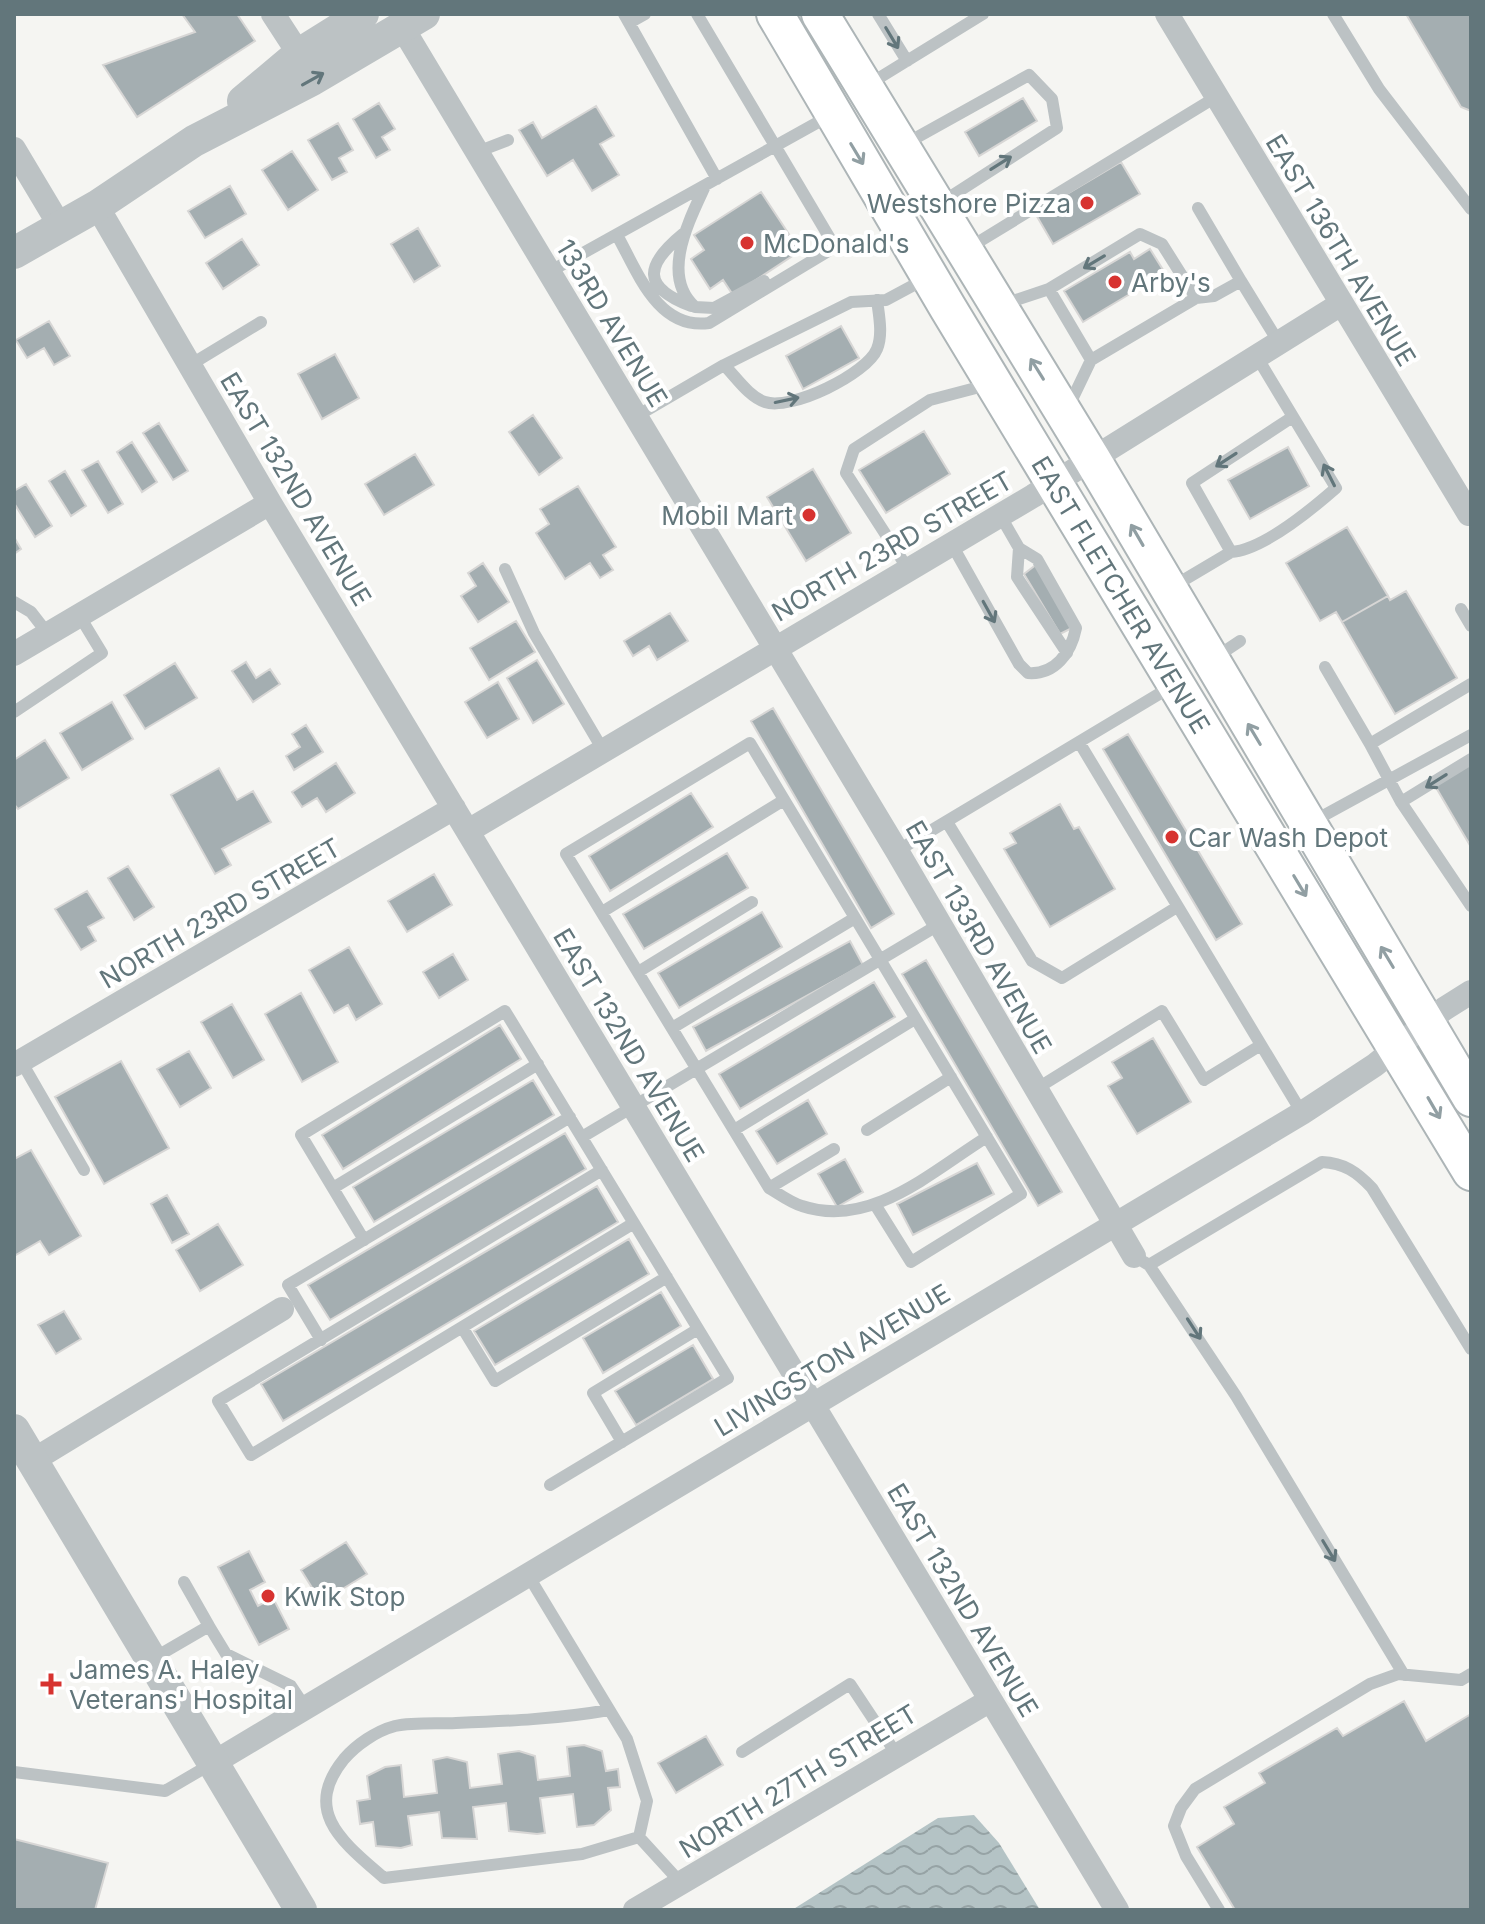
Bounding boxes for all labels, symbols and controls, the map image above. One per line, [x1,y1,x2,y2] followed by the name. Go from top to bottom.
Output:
[885,26,901,49] one-way arrow
[300,71,324,86] one-way arrow
[1260,129,1422,371] street label: EAST 136TH AVENUE
[849,142,865,165] one-way arrow
[990,154,1012,171] one-way arrow
[867,188,1071,219] place label: Westshore Pizza
[1078,194,1096,212] marker: Westshore Pizza
[763,228,909,259] place label: McDonald's
[550,234,674,412] street label: 133RD AVENUE
[738,234,756,252] marker: McDonald's
[1083,254,1106,270] one-way arrow
[1131,267,1211,298] place label: Arby's
[1106,273,1124,291] marker: Arby's
[1029,358,1045,381] one-way arrow
[214,367,378,611] street label: EAST 132ND AVENUE
[773,392,799,407] one-way arrow
[1026,450,1217,739] street label: EAST FLETCHER AVENUE
[1215,453,1238,469] one-way arrow
[766,464,1018,628] street label: NORTH 23RD STREET
[1321,464,1337,488] one-way arrow
[661,500,793,531] place label: Mobil Mart
[800,506,818,524] marker: Mobil Mart
[1129,524,1145,547] one-way arrow
[982,599,997,623] one-way arrow
[1246,723,1262,746] one-way arrow
[1425,773,1448,789] one-way arrow
[900,815,1058,1059] street label: EAST 133RD AVENUE
[1188,822,1388,853] place label: Car Wash Depot
[1163,828,1181,846] marker: Car Wash Depot
[94,831,346,995] street label: NORTH 23RD STREET
[1292,874,1308,897] one-way arrow
[547,923,711,1167] street label: EAST 132ND AVENUE
[1379,946,1395,969] one-way arrow
[1426,1096,1442,1119] one-way arrow
[709,1277,955,1443] street label: LIVINGSTON AVENUE
[1186,1317,1202,1340] one-way arrow
[881,1478,1045,1722] street label: EAST 132ND AVENUE
[1321,1539,1337,1562] one-way arrow
[284,1581,405,1612] place label: Kwik Stop
[259,1587,277,1605] marker: Kwik Stop
[69,1654,293,1715] place label: James A. Haley Veterans' Hospital
[40,1673,62,1695] marker: James A. Haley Veterans' Hospital
[674,1698,922,1864] street label: NORTH 27TH STREET

